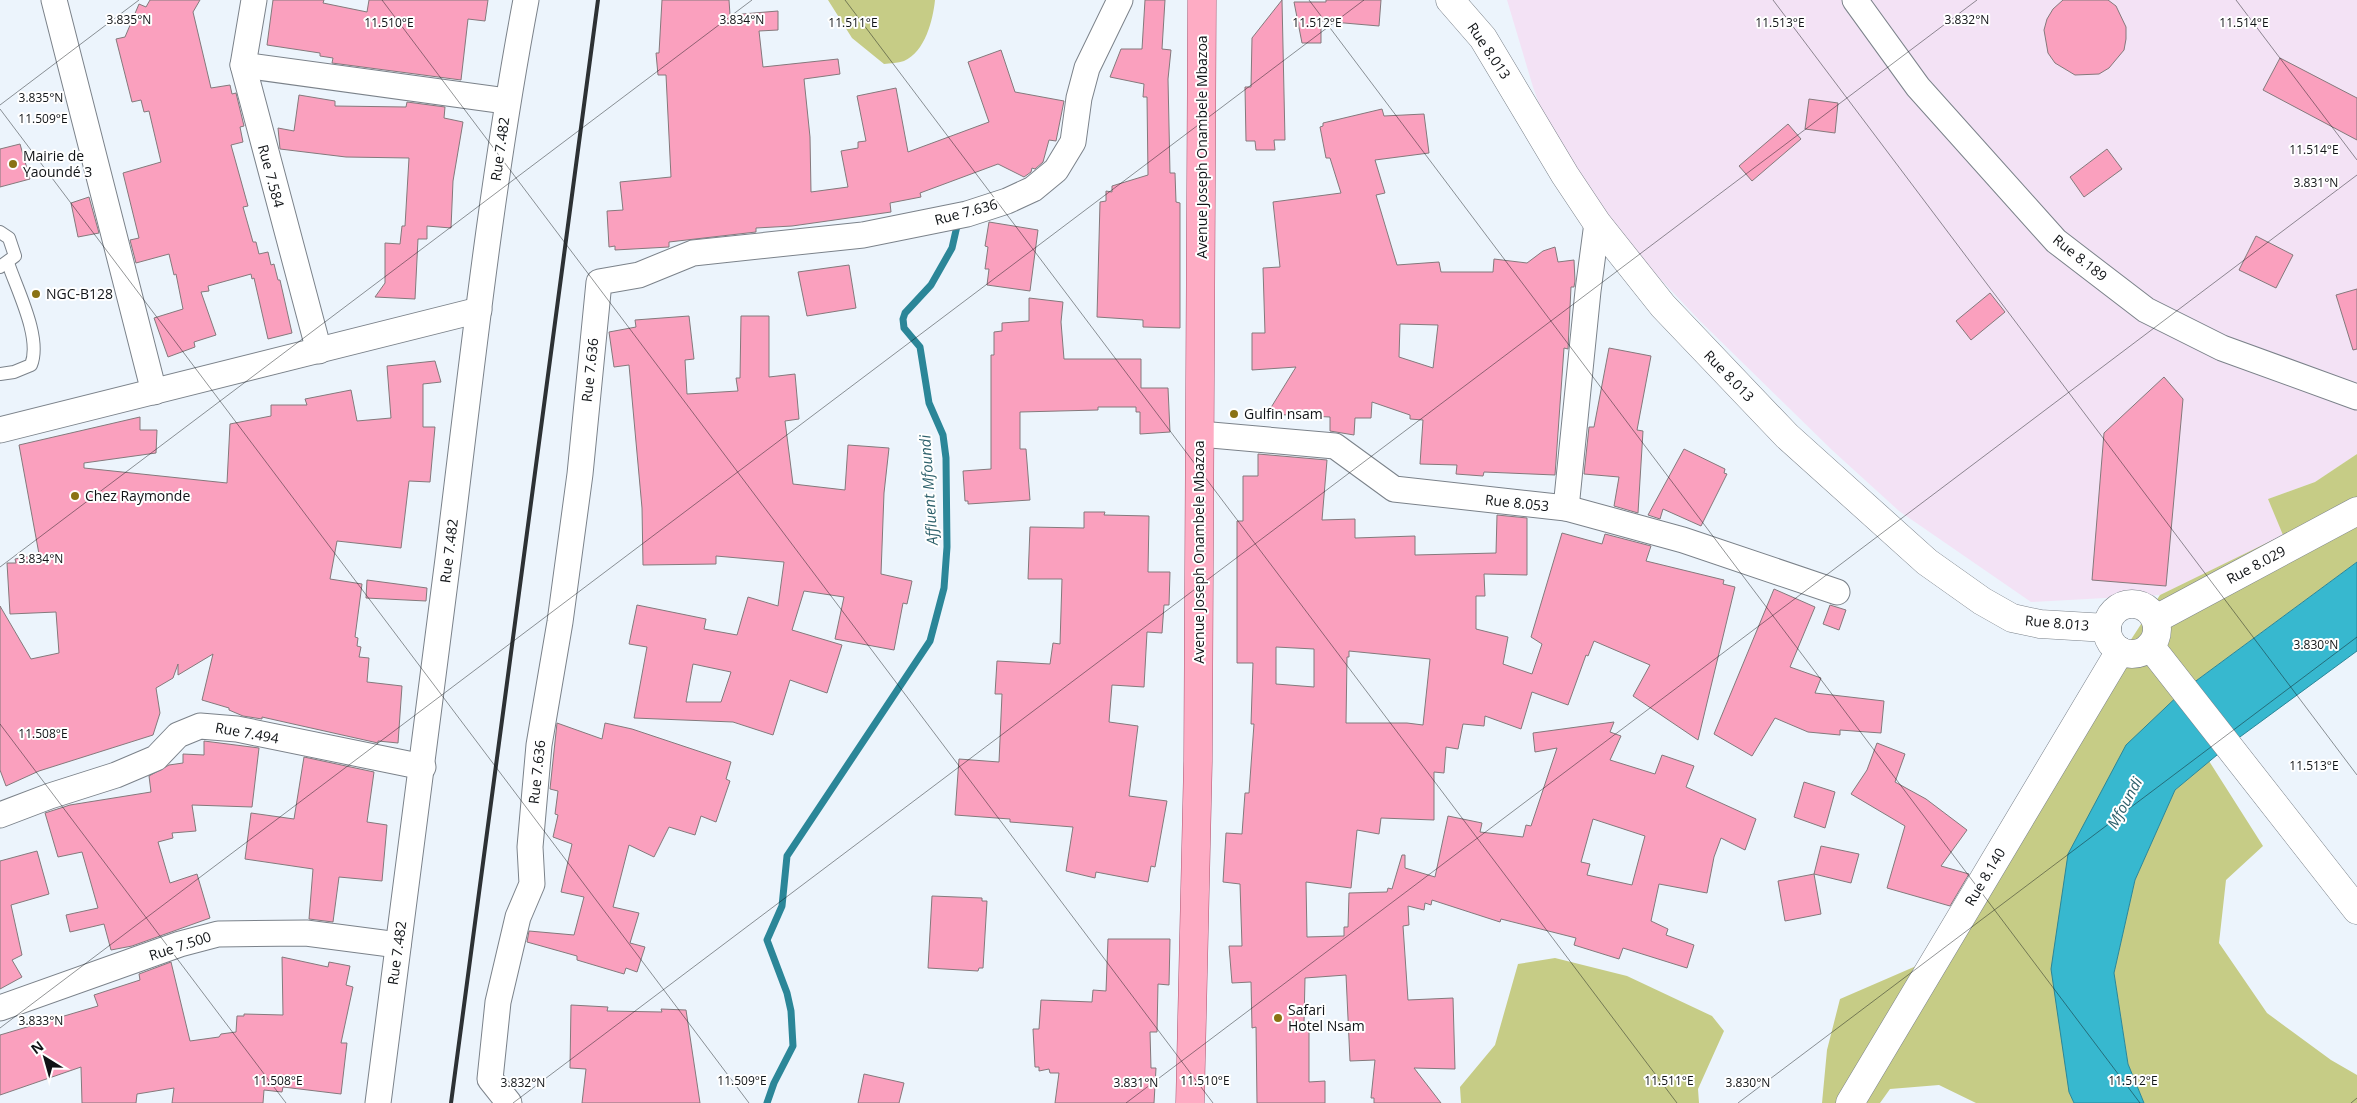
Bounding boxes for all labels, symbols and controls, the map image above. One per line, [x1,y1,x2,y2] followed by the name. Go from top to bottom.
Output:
[107,11,151,28] text: 3.835°N
[720,11,764,28] text: 3.834°N
[1945,11,1989,28] text: 3.832°N
[364,14,414,31] text: 11.510°E
[828,14,878,31] text: 11.511°E
[1292,14,1342,31] text: 11.512°E
[1755,14,1805,31] text: 11.513°E
[2219,14,2269,31] text: 11.514°E
[1464,19,1515,83] street label: Rue 8.013
[1192,35,1211,259] street label: Avenue Joseph Onambele Mbazoa
[19,89,63,106] text: 3.835°N
[18,110,68,127] text: 11.509°E
[486,116,513,182] street label: Rue 7.482
[2289,141,2339,158] text: 11.514°E
[254,142,289,209] street label: Rue 7.584
[23,146,92,181] place label: Mairie de Yaoundé 3
[7,158,19,170] marker: Mairie de Yaoundé 3
[2294,174,2338,191] text: 3.831°N
[932,194,999,229] street label: Rue 7.636
[2049,230,2111,285] street label: Rue 8.189
[46,284,113,303] place label: NGC-B128
[30,288,42,300] marker: NGC-B128
[577,337,602,403] street label: Rue 7.636
[1700,346,1759,405] street label: Rue 8.013
[1244,404,1323,423] place label: Gulfin nsam
[1228,408,1240,420] marker: Gulfin nsam
[914,434,942,547] water label: Affluent Mfoundi
[1189,440,1208,664] street label: Avenue Joseph Onambele Mbazoa
[85,486,190,505] place label: Chez Raymonde
[69,490,81,502] marker: Chez Raymonde
[1484,490,1550,515] street label: Rue 8.053
[435,518,462,584] street label: Rue 7.482
[2223,541,2289,588] street label: Rue 8.029
[19,550,63,567] text: 3.834°N
[2024,610,2090,635] street label: Rue 8.013
[2294,636,2338,653] text: 3.830°N
[214,718,280,747] street label: Rue 7.494
[18,725,68,742] text: 11.508°E
[524,739,549,805] street label: Rue 7.636
[2289,757,2339,774] text: 11.513°E
[2102,773,2146,832] water label: Mfoundi
[1960,844,2009,909] street label: Rue 8.140
[383,920,410,986] street label: Rue 7.482
[146,927,213,965] street label: Rue 7.500
[1288,1000,1365,1035] place label: Safari Hotel Nsam
[19,1012,63,1029] text: 3.833°N
[1272,1012,1284,1024] marker: Safari Hotel Nsam
[20,1033,70,1083] north arrow
[27,1036,47,1058] text: N
[253,1072,303,1089] text: 11.508°E
[717,1072,767,1089] text: 11.509°E
[1180,1072,1230,1089] text: 11.510°E
[1644,1072,1694,1089] text: 11.511°E
[2108,1072,2158,1089] text: 11.512°E
[501,1074,545,1091] text: 3.832°N
[1114,1074,1158,1091] text: 3.831°N
[1726,1074,1770,1091] text: 3.830°N

